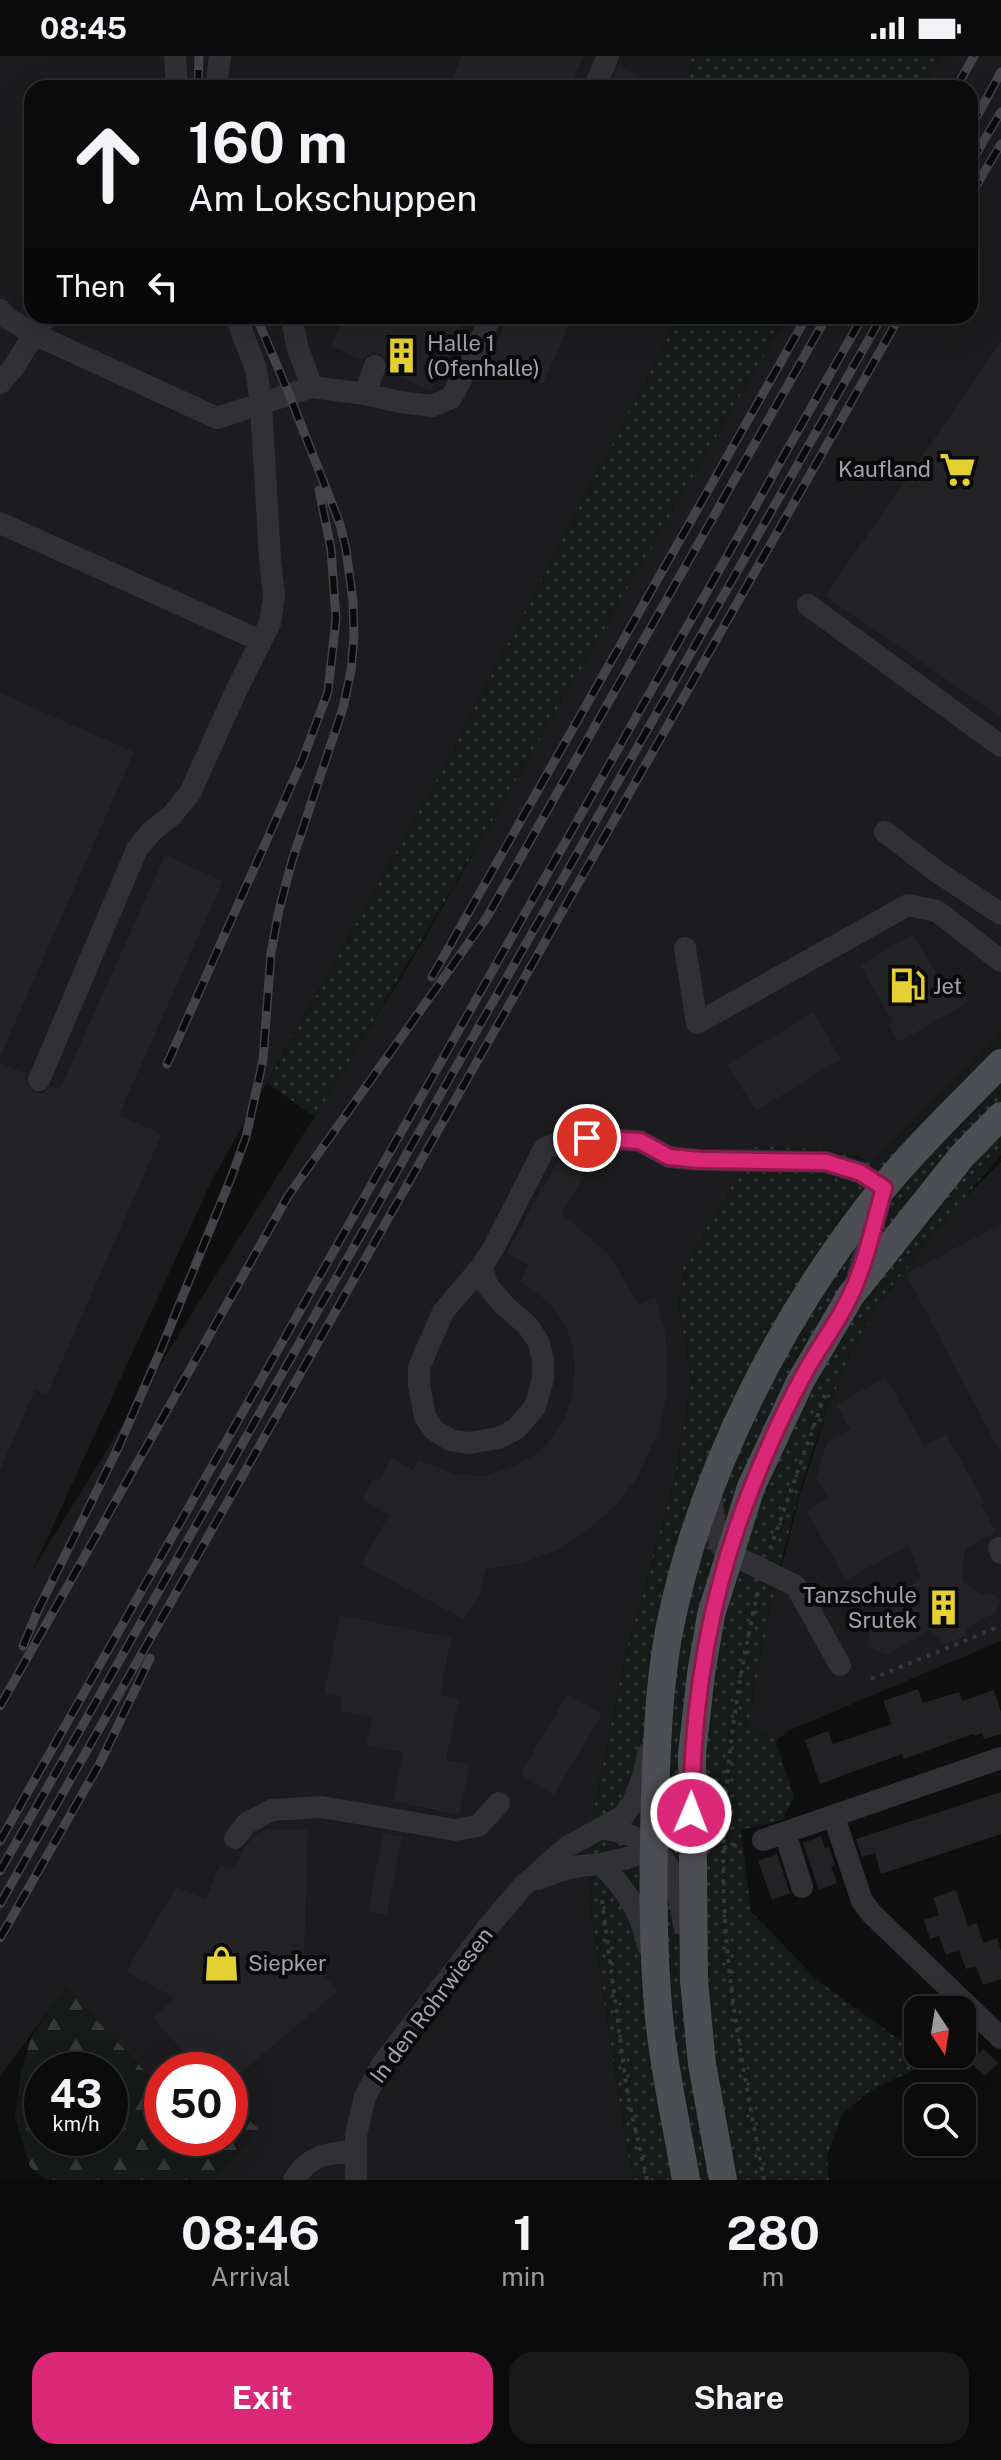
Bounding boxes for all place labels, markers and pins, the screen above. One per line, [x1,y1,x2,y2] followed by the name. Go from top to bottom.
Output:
[427,330,540,381] place label: Halle 1 (Ofenhalle)
[382,337,420,375] building icon: Halle 1 (Ofenhalle)
[938,450,976,488] supermarket icon: Kaufland
[838,456,931,482] place label: Kaufland
[888,967,926,1005] fuel station icon: Jet
[933,973,962,999] place label: Jet
[553,1104,621,1172] pin
[803,1582,917,1633] place label: Tanzschule Srutek
[924,1589,962,1627] building icon: Tanzschule Srutek
[203,1944,241,1982] shop icon: Siepker
[248,1950,327,1976] place label: Siepker

